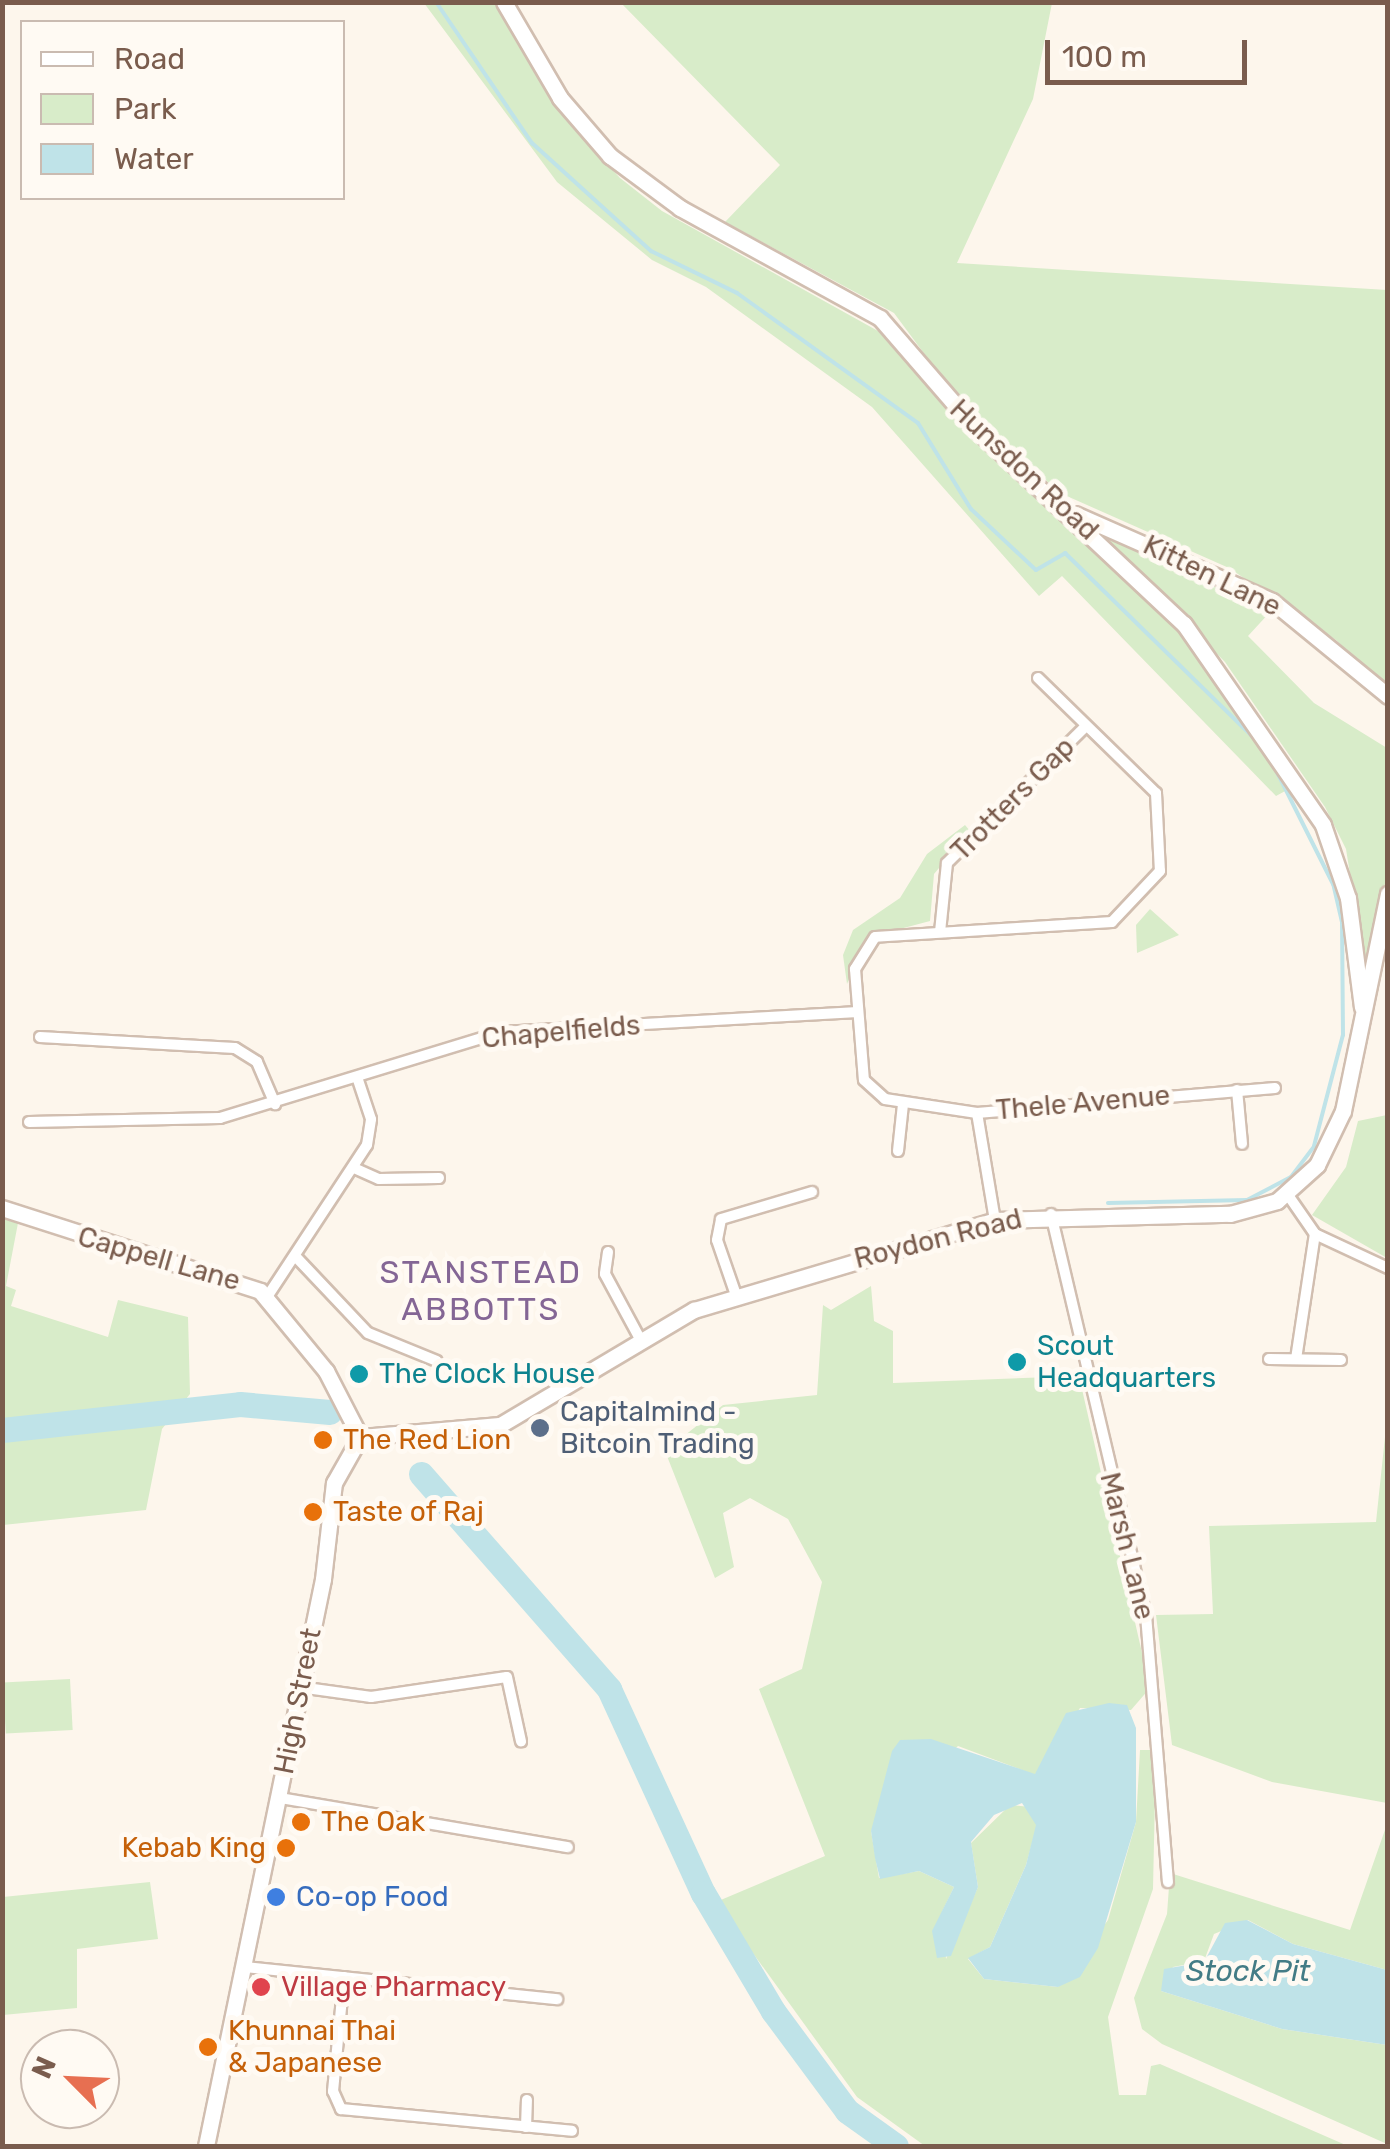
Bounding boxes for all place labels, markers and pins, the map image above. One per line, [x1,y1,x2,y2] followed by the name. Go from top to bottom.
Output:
[1037,1329,1216,1395] place label: Scout Headquarters
[1006,1351,1028,1373] marker: Scout Headquarters
[379,1357,595,1391] place label: The Clock House
[348,1363,370,1385] marker: The Clock House
[560,1395,755,1461] place label: Capitalmind - Bitcoin Trading
[529,1417,551,1439] marker: Capitalmind - Bitcoin Trading
[343,1423,511,1457] place label: The Red Lion
[312,1429,334,1451] marker: The Red Lion
[333,1495,485,1529] place label: Taste of Raj
[302,1501,324,1523] marker: Taste of Raj
[321,1805,425,1839] place label: The Oak
[290,1811,312,1833] marker: The Oak
[121,1831,266,1865] place label: Kebab King
[275,1837,297,1859] marker: Kebab King
[296,1880,449,1914] place label: Co-op Food
[265,1886,287,1908] marker: Co-op Food
[281,1970,506,2004] place label: Village Pharmacy
[250,1976,272,1998] marker: Village Pharmacy
[228,2014,397,2080] place label: Khunnai Thai & Japanese
[197,2036,219,2058] marker: Khunnai Thai & Japanese

